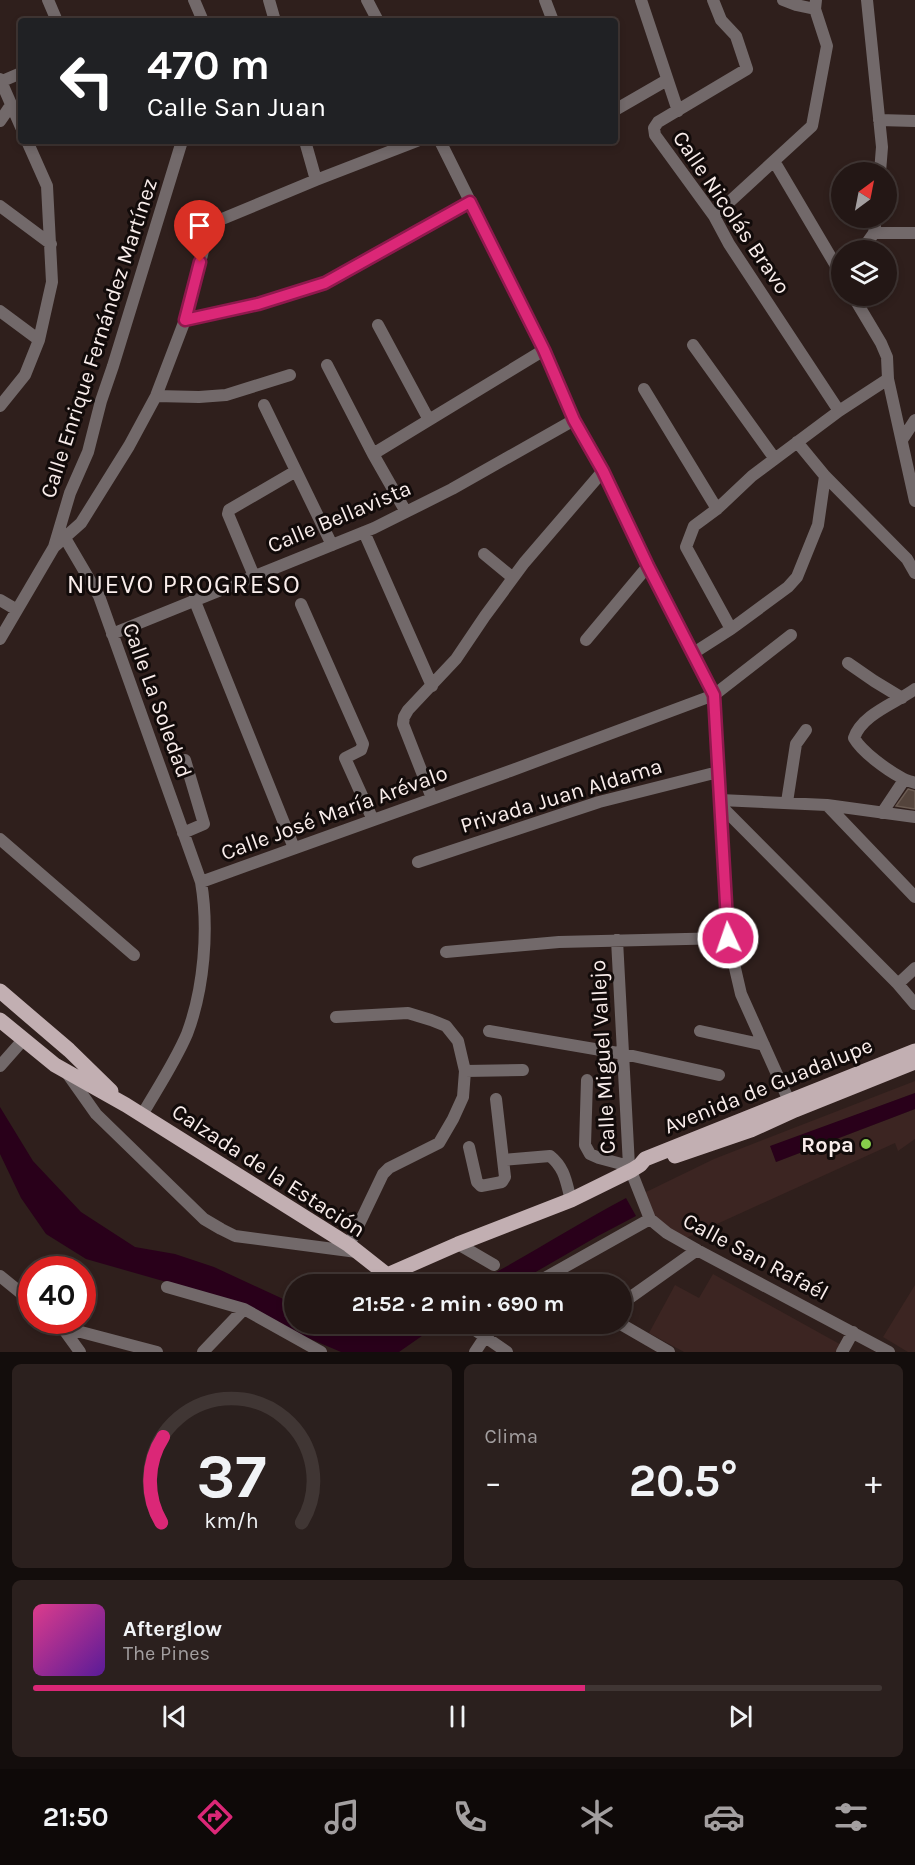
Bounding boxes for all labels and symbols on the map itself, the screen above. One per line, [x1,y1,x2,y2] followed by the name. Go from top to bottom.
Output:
[667,126,795,299] street label: Calle Nicolás Bravo
[831,162,897,228] north arrow
[35,175,163,501] street label: Calle Enrique Fernández Martínez
[174,200,225,262] pin
[264,475,415,559] street label: Calle Bellavista
[67,569,301,600] district label: NUEVO PROGRESO
[117,619,197,781] street label: Calle La Soledad
[457,753,665,839] street label: Privada Juan Aldama
[217,760,451,866] street label: Calle José María Arévalo
[696,906,760,970] position arrow
[585,959,621,1155] street label: Calle Miguel Vallejo
[660,1032,876,1140] street label: Avenida de Guadalupe
[167,1099,370,1243] street label: Calzada de la Estación
[801,1132,854,1158] place label: Ropa
[859,1137,873,1151] marker: Ropa
[678,1208,833,1306] street label: Calle San Rafaél
[18,1256,96,1334] speed limit sign: 40

